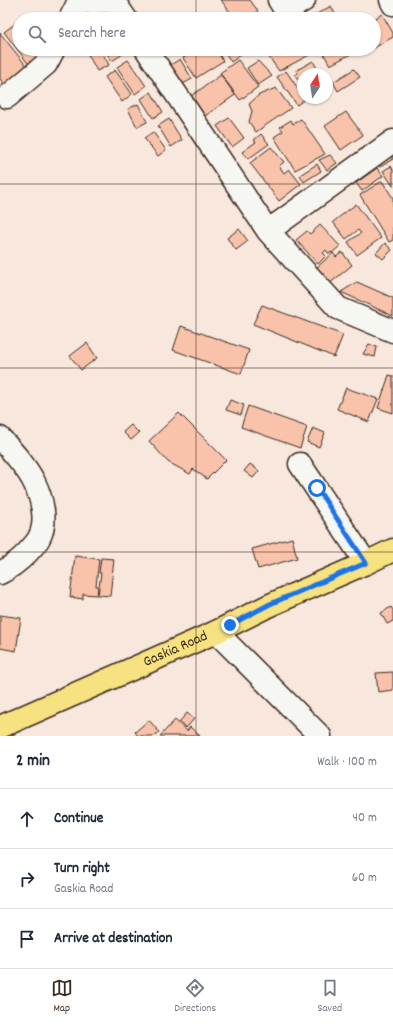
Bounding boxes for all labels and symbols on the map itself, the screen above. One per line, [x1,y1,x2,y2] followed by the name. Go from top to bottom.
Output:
[297,68,333,104] north arrow
[308,479,326,497] route start
[221,616,239,634] route end
[140,626,212,674] street label: Gaskia Road

